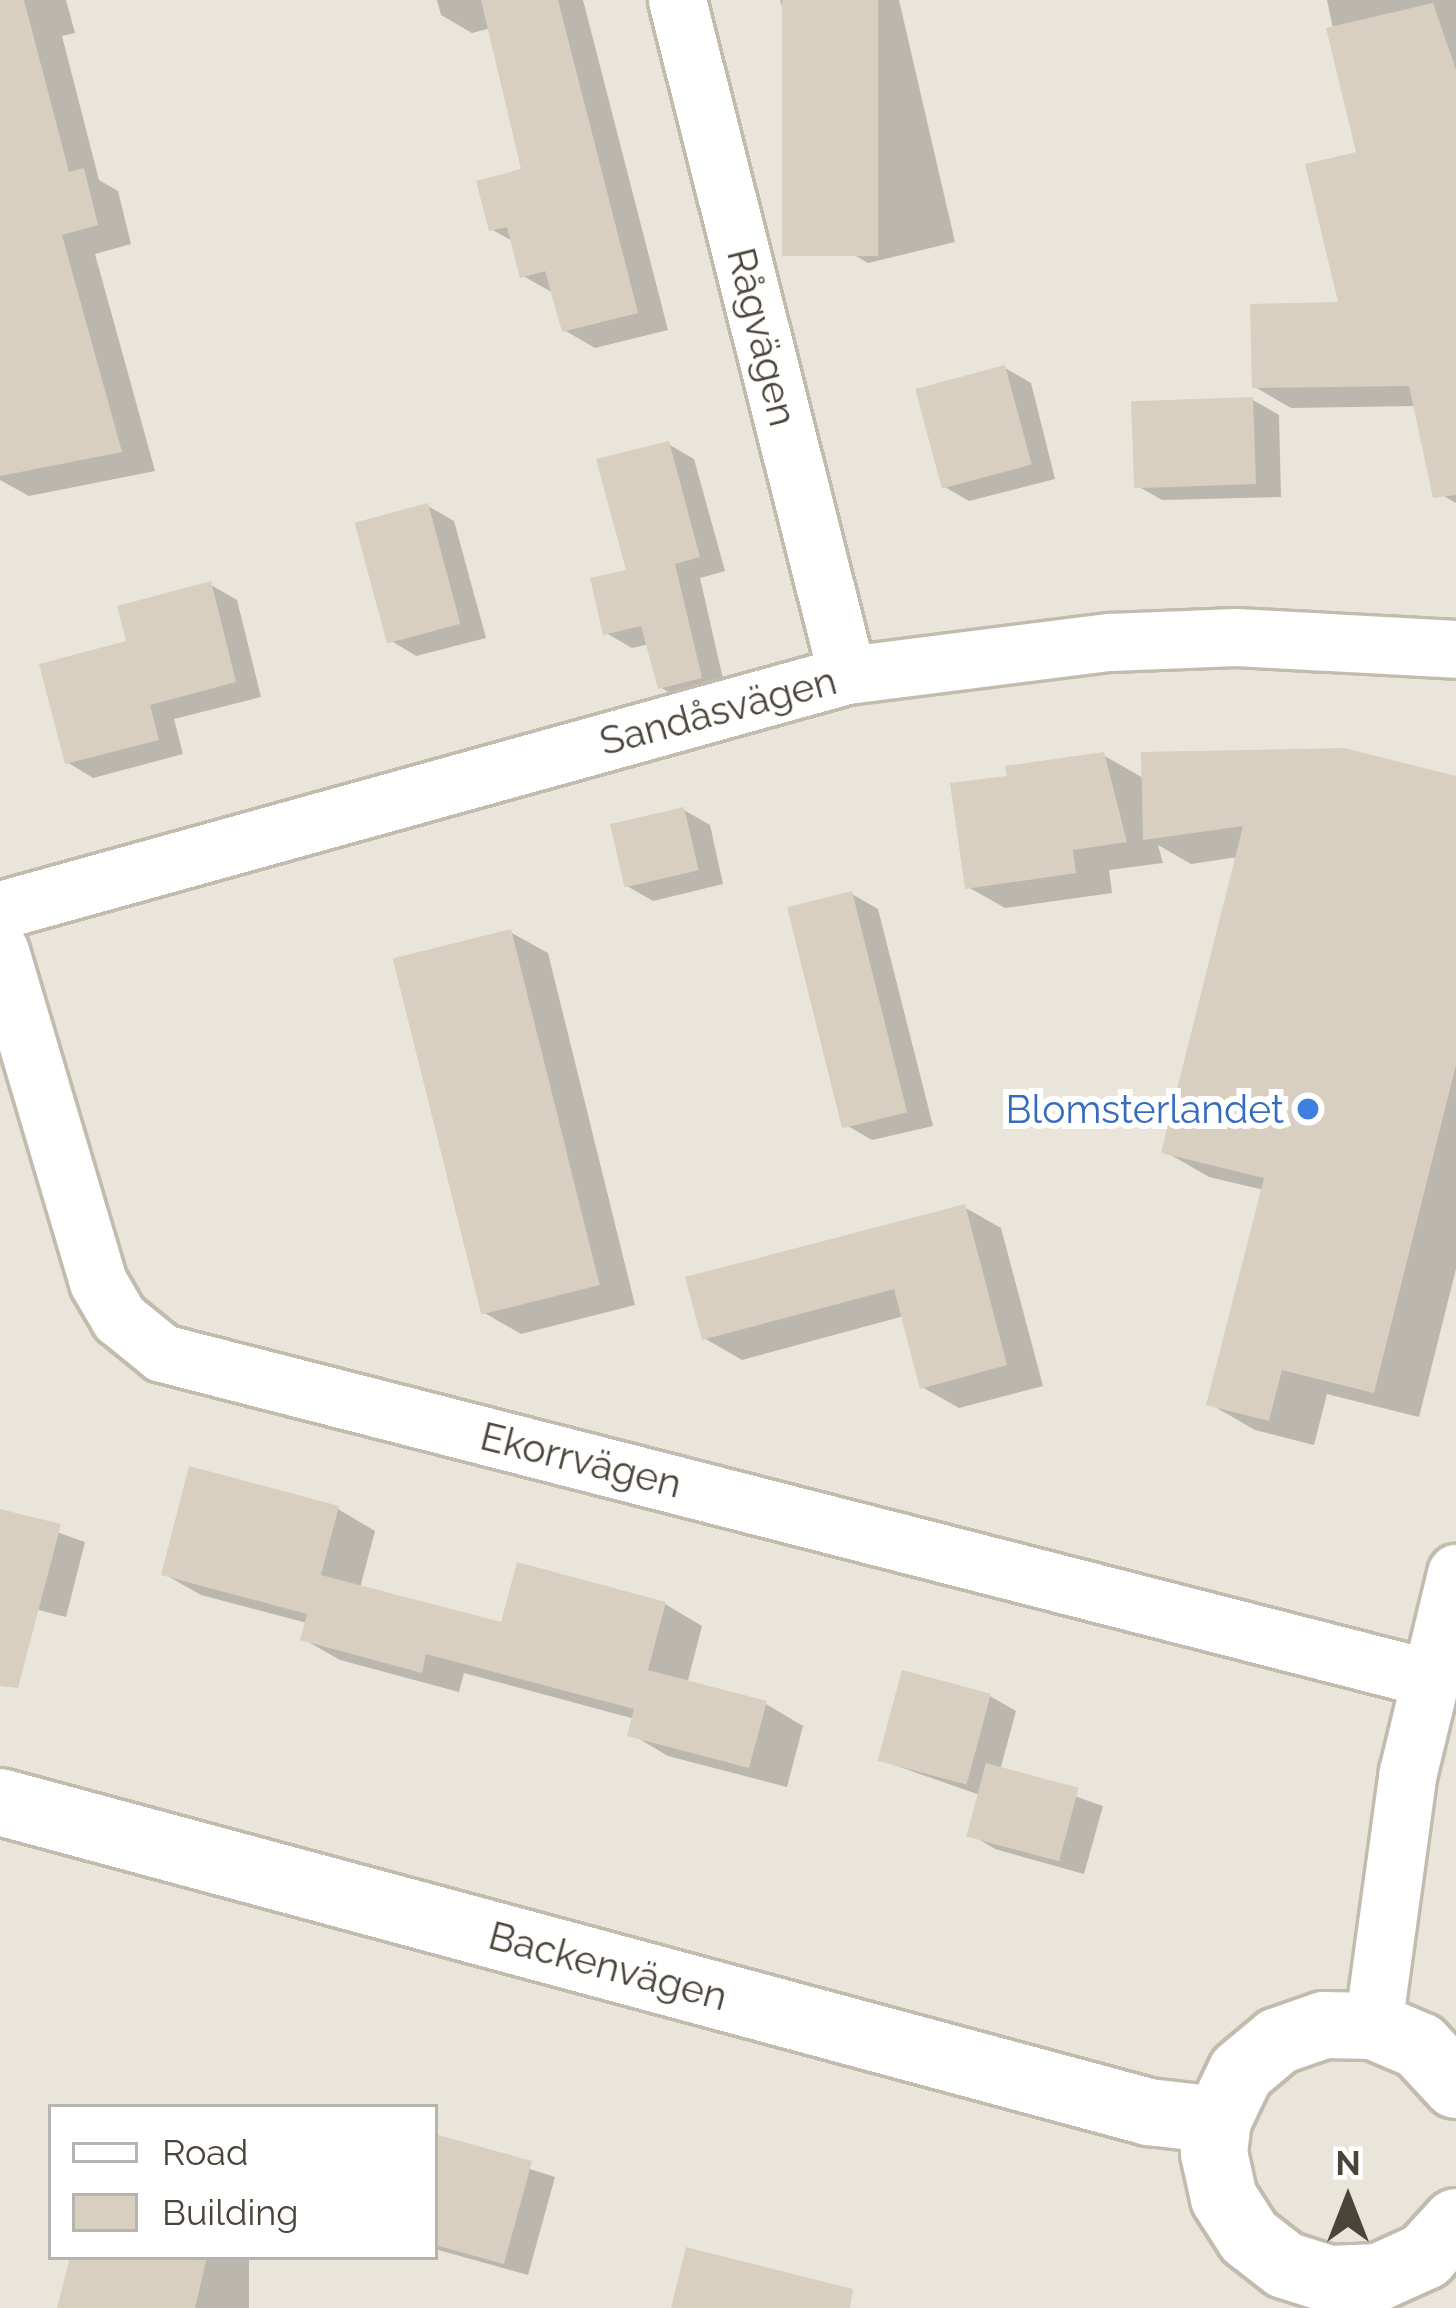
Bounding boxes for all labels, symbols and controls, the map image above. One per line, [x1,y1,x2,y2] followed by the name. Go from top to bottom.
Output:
[717,243,807,431] street label: Rågvägen
[595,657,841,765] street label: Sandåsvägen
[1006,1086,1284,1132] place label: Blomsterlandet
[1295,1096,1321,1122] marker: Blomsterlandet
[476,1412,686,1508] street label: Ekorrvägen
[484,1912,732,2020] street label: Backenvägen
[48,2104,438,2260] legend
[162,2131,248,2173] text: Road
[1288,2140,1408,2260] north arrow
[1335,2144,1361,2183] text: N
[162,2191,298,2233] text: Building

